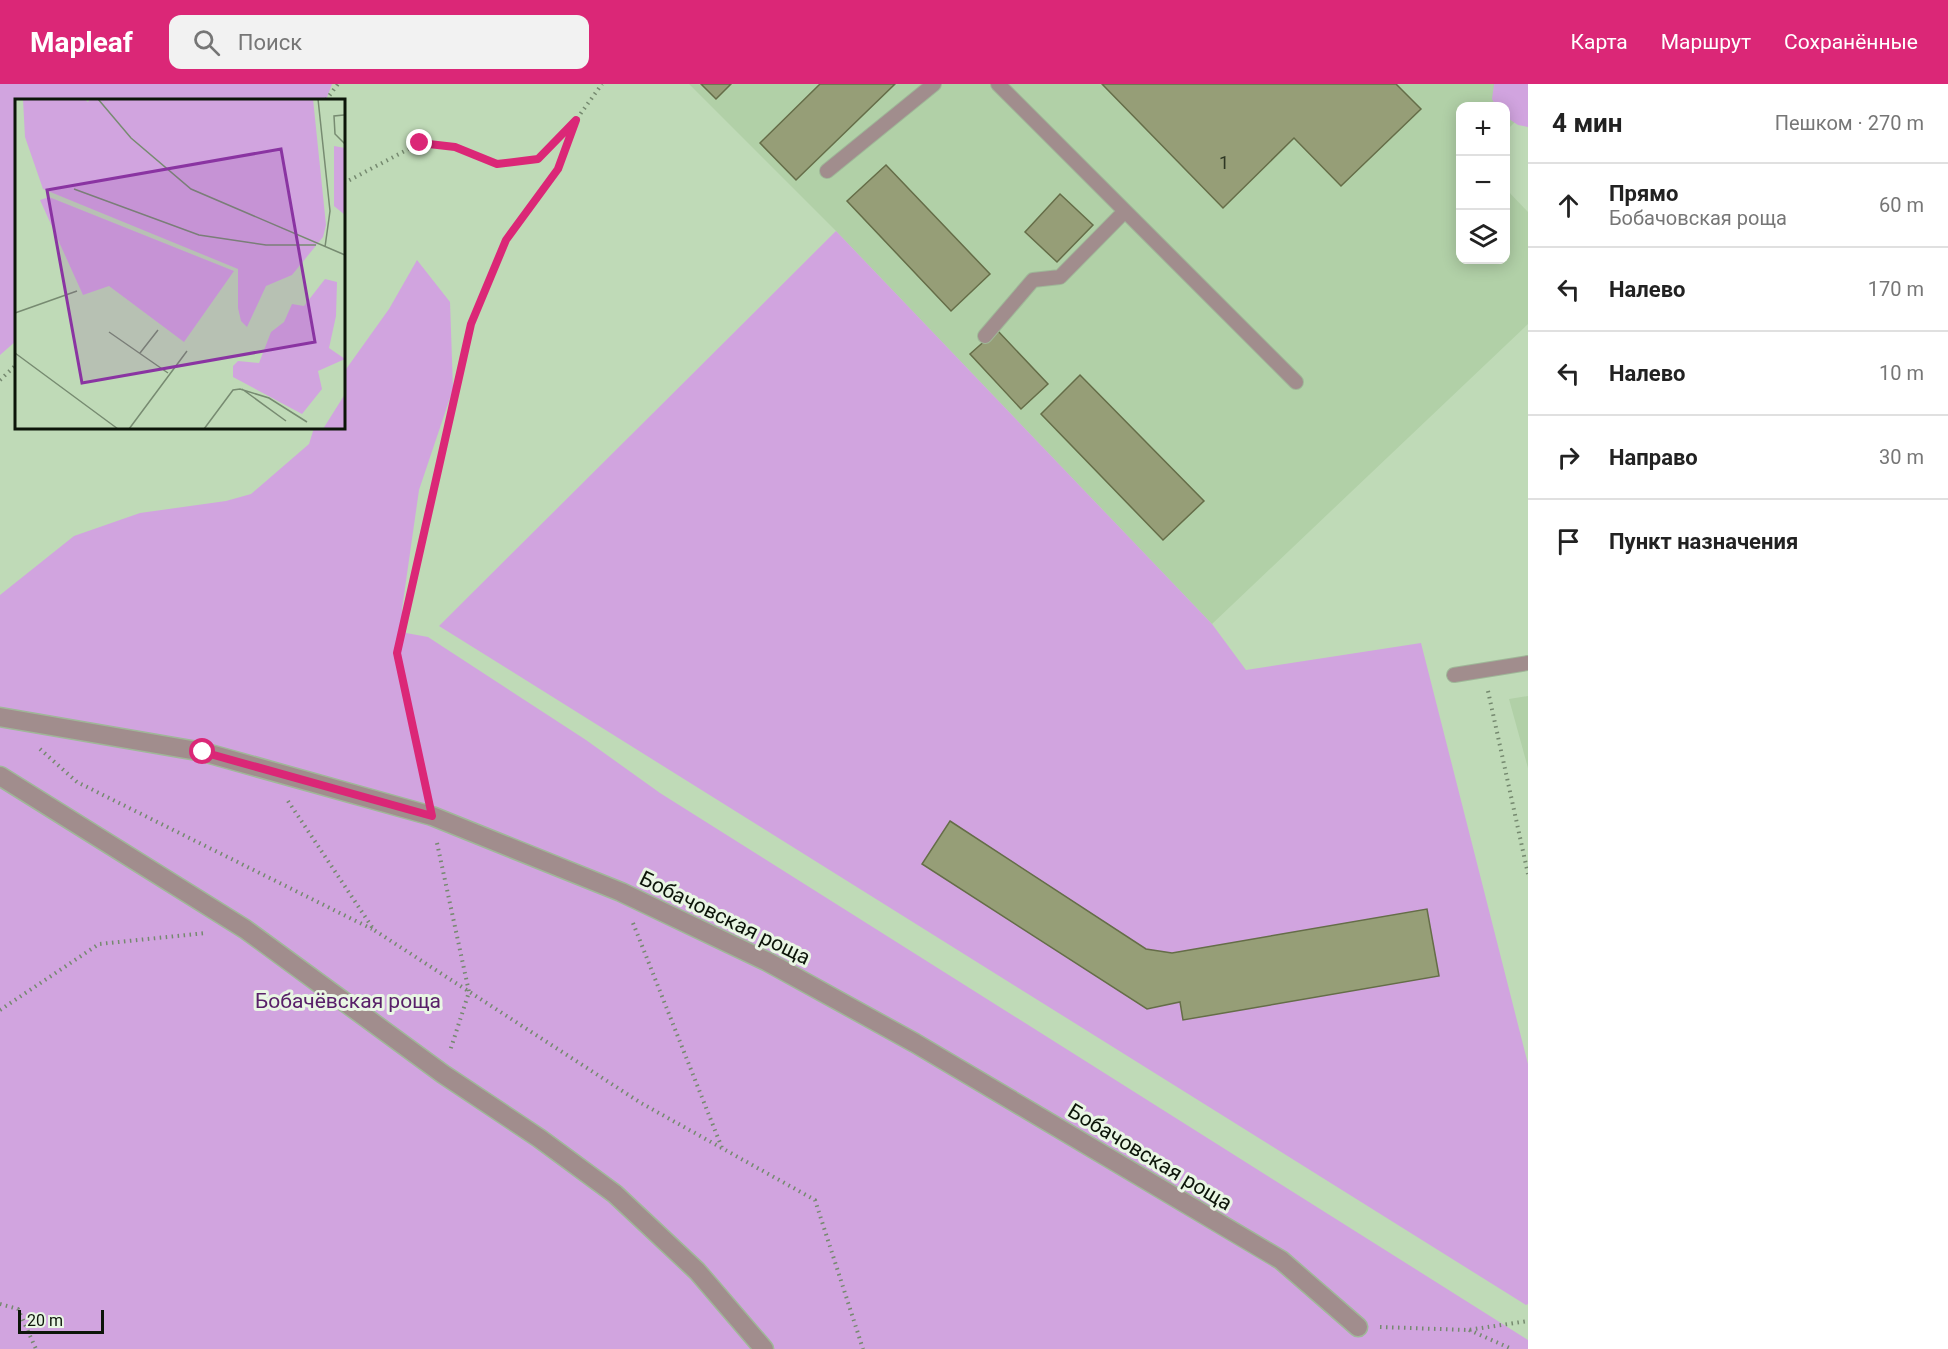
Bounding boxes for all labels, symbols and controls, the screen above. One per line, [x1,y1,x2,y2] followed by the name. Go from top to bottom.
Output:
[169,15,589,69] search box
[30,26,133,59] text: Mapleaf
[190,26,223,59] icon: search
[238,30,302,55] text: Поиск
[1571,30,1628,54] text: Карта
[1661,30,1751,54] text: Маршрут
[1784,30,1918,54] text: Сохранённые
[15,99,345,429] inset map
[1456,102,1510,264] map controls
[1456,102,1510,156] button: +
[1552,108,1623,138] text: 4 мин
[1775,111,1924,135] text: Пешком · 270 m
[406,129,432,155] route end
[1219,152,1229,173] house number: 1
[1456,156,1510,210] button: −
[1609,181,1678,206] text: Прямо
[1552,189,1585,222] icon: ahead
[1879,193,1924,217] text: 60 m
[1609,206,1787,230] text: Бобачовская роща
[1456,210,1510,264] button: layers
[1552,273,1585,306] icon: left
[1609,277,1686,302] text: Налево
[1868,277,1924,301] text: 170 m
[1552,357,1585,390] icon: left
[1609,361,1686,386] text: Налево
[1879,361,1924,385] text: 10 m
[1552,441,1585,474] icon: right
[1609,445,1698,470] text: Направо
[1879,445,1924,469] text: 30 m
[1552,525,1585,558] icon: arrive
[1609,529,1798,554] text: Пункт назначения
[189,738,215,764] route start
[636,866,814,970] street label: Бобачовская роща
[255,989,441,1013] park label: Бобачёвская роща
[1064,1099,1236,1215] street label: Бобачовская роща
[18,1307,104,1334] scale bar
[27,1311,63,1330] text: 20 m

